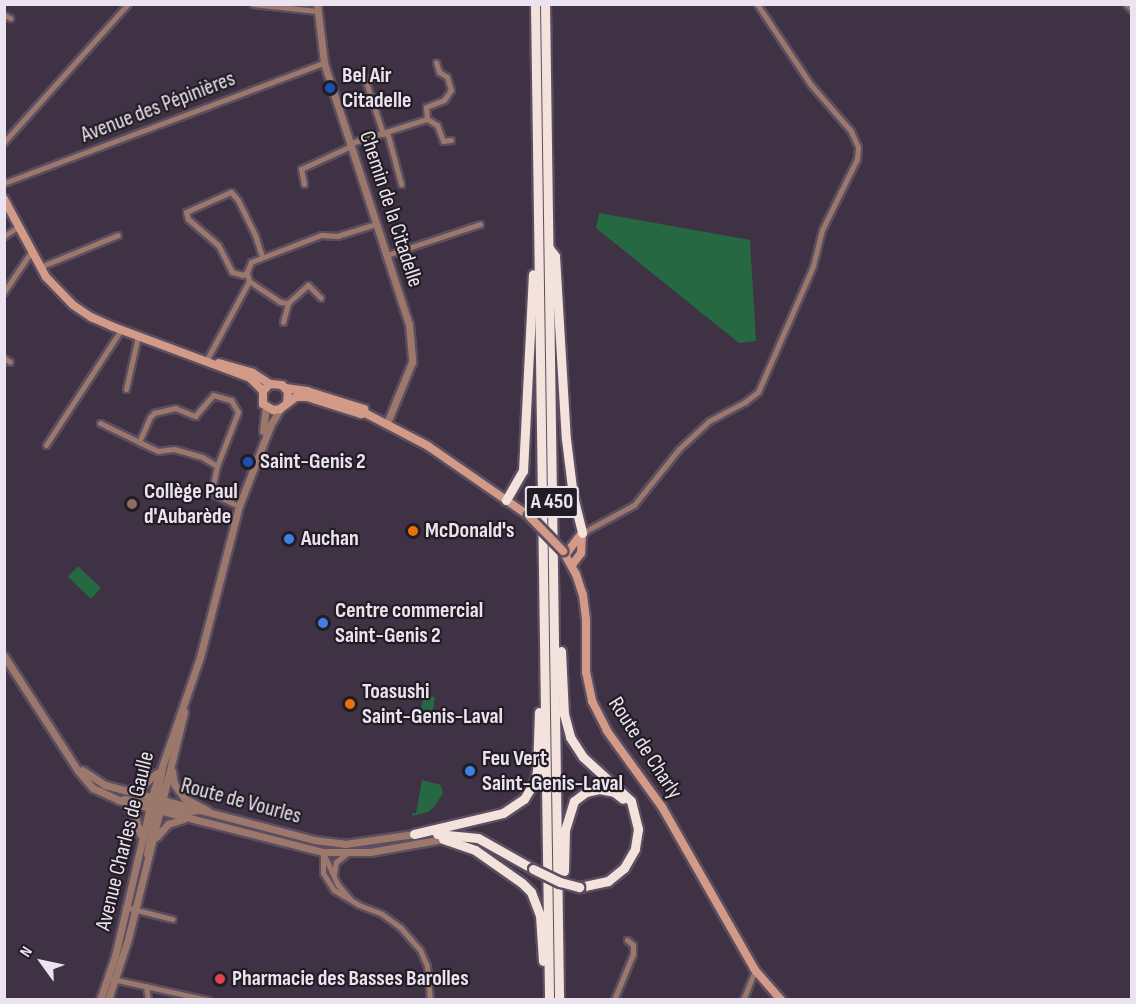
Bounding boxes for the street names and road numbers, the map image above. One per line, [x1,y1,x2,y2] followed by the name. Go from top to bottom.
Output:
[77,65,239,149] street label: Avenue des Pépinières
[353,128,429,290] street label: Chemin de la Citadelle
[524,484,580,520] road number: A 450
[602,692,688,804] street label: Route de Charly
[90,749,160,933] street label: Avenue Charles de Gaulle
[178,772,304,830] street label: Route de Vourles

